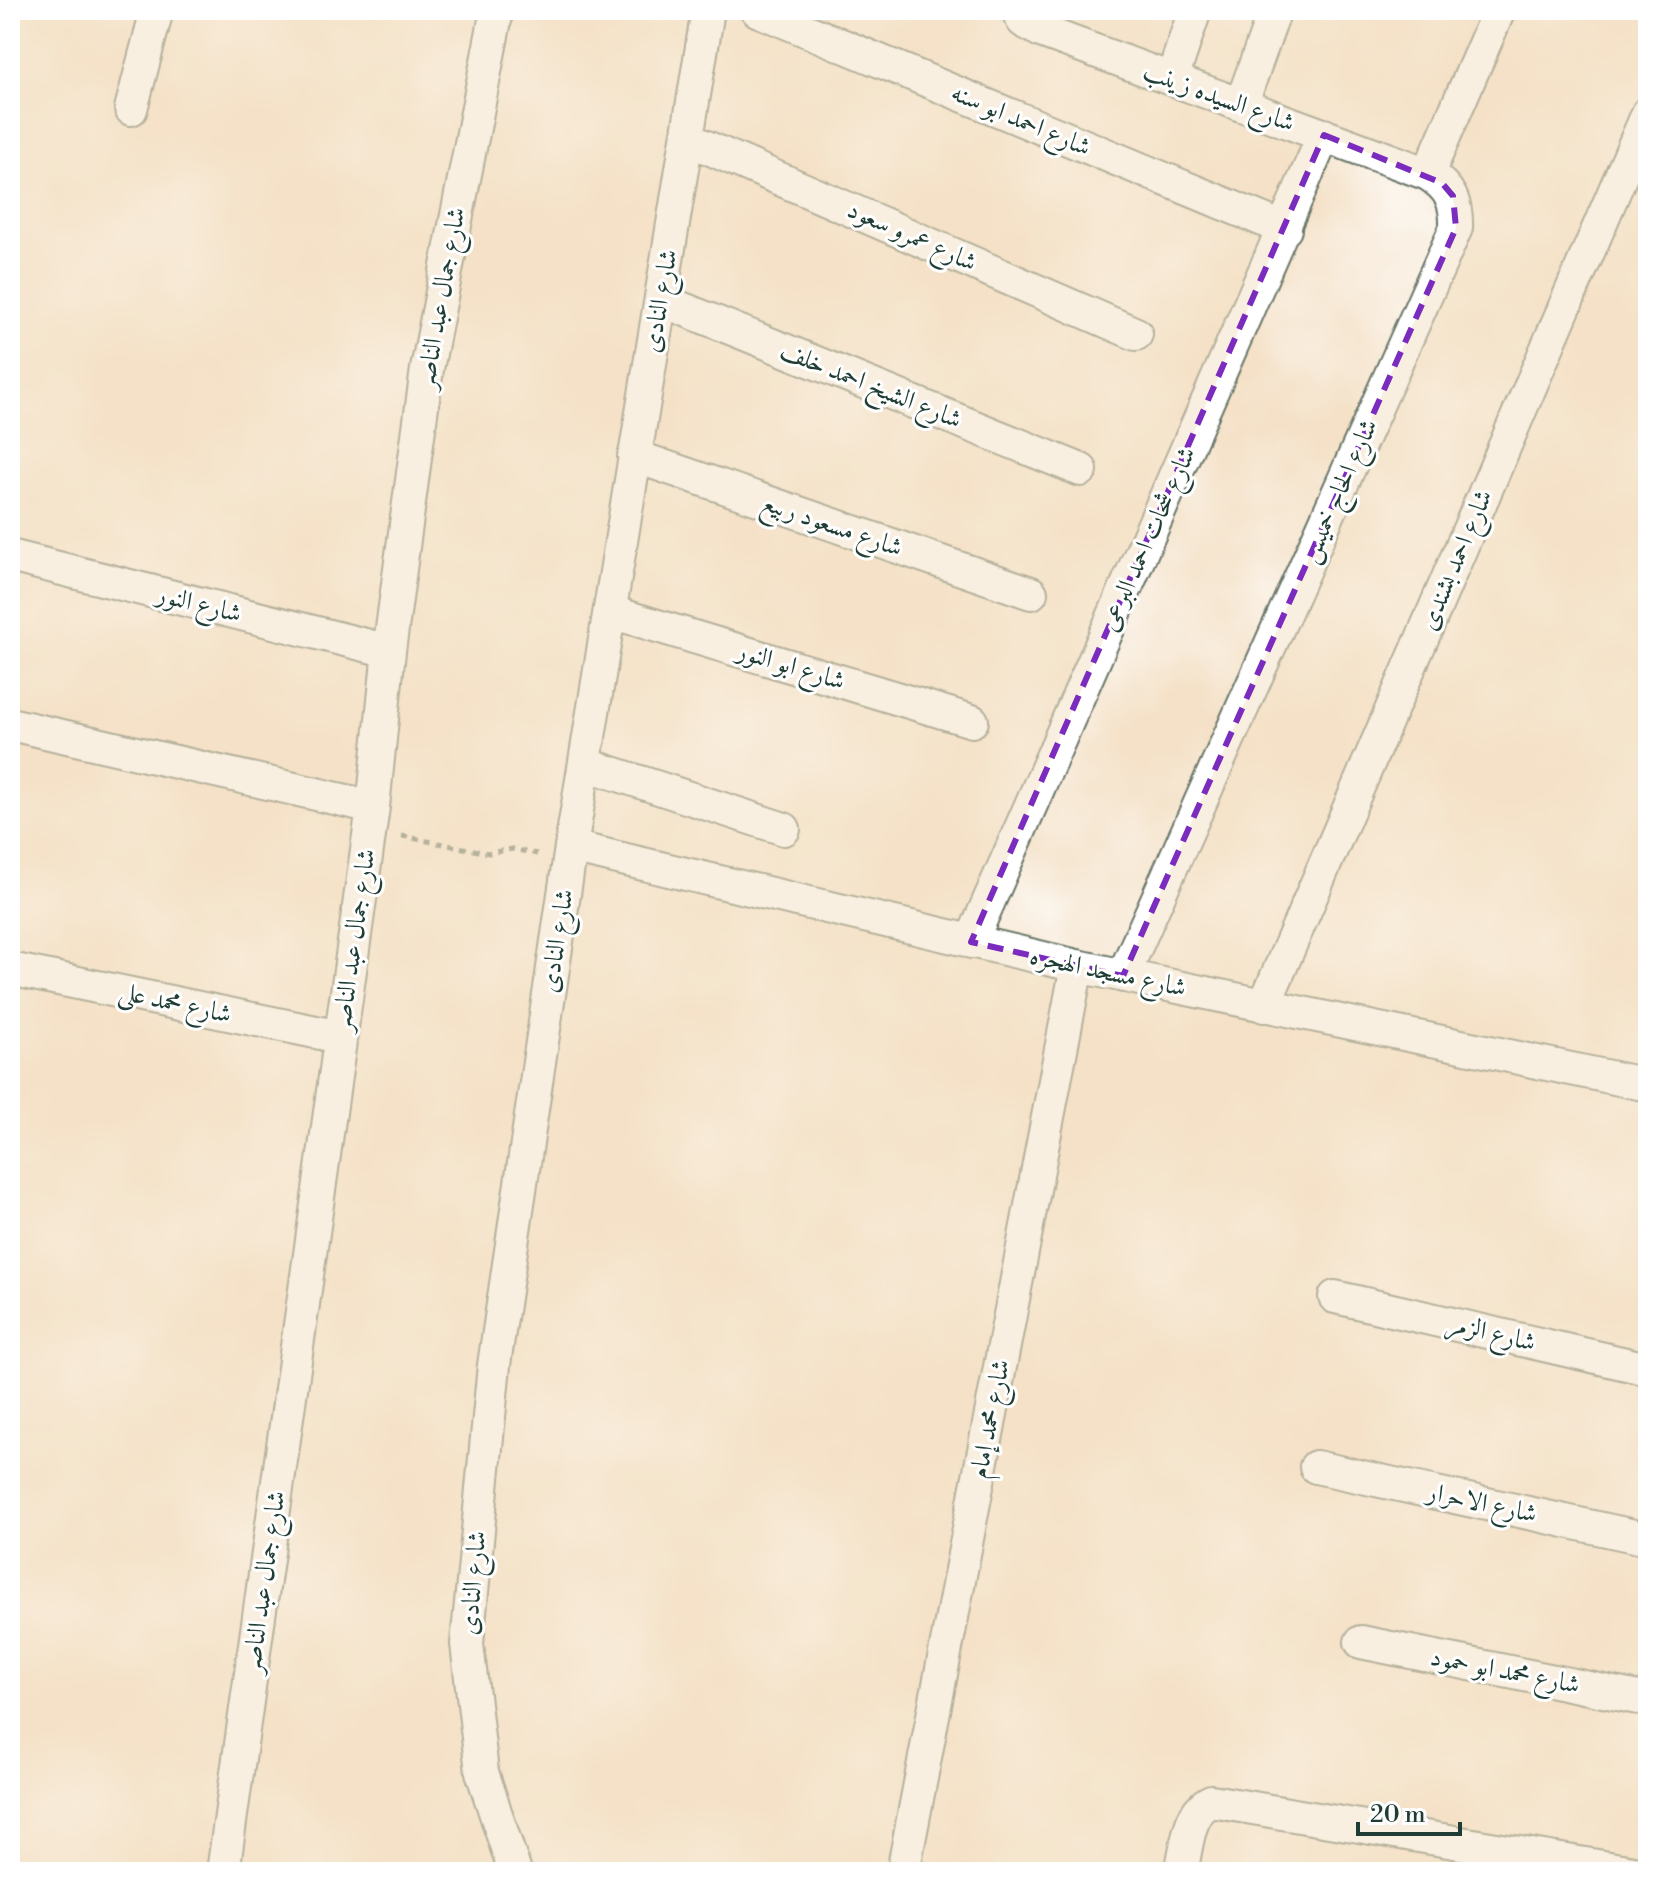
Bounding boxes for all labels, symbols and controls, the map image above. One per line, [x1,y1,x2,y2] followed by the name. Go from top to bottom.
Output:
[1137,55,1299,144] street label: شارع السيده زينب
[944,76,1096,168] street label: شارع احمد ابو سنه
[840,193,982,283] street label: شارع عمرو سعود
[409,205,478,395] street label: شارع جمال عبد الناصر
[635,247,690,356] street label: شارع النادى
[773,334,966,442] street label: شارع الشيخ احمد خلف
[1293,414,1391,571] street label: شارع الحاج خميس
[1093,442,1208,638] street label: شارع شحات احمد البرعى
[1412,485,1505,637] street label: شارع احمد بشندى
[755,486,907,571] street label: شارع مسعود ربيع
[149,577,245,635] street label: شارع النور
[729,634,849,702] street label: شارع ابو النور
[325,847,388,1037] street label: شارع جمال عبد الناصر
[533,887,586,996] street label: شارع النادى
[1026,940,1189,1009] street label: شارع مسجد الهجره
[115,975,234,1035] street label: شارع محمد على
[1442,1307,1539,1364] street label: شارع الزمر
[963,1357,1023,1482] street label: شارع محمد إمام
[1420,1475,1540,1535] street label: شارع الاحرار
[235,1489,298,1679] street label: شارع جمال عبد الناصر
[453,1530,498,1637] street label: شارع النادى
[1427,1641,1582,1706] street label: شارع محمد ابو حمود
[1358,1786,1460,1836] scale bar
[1370,1800,1426,1830] text: 20 m

